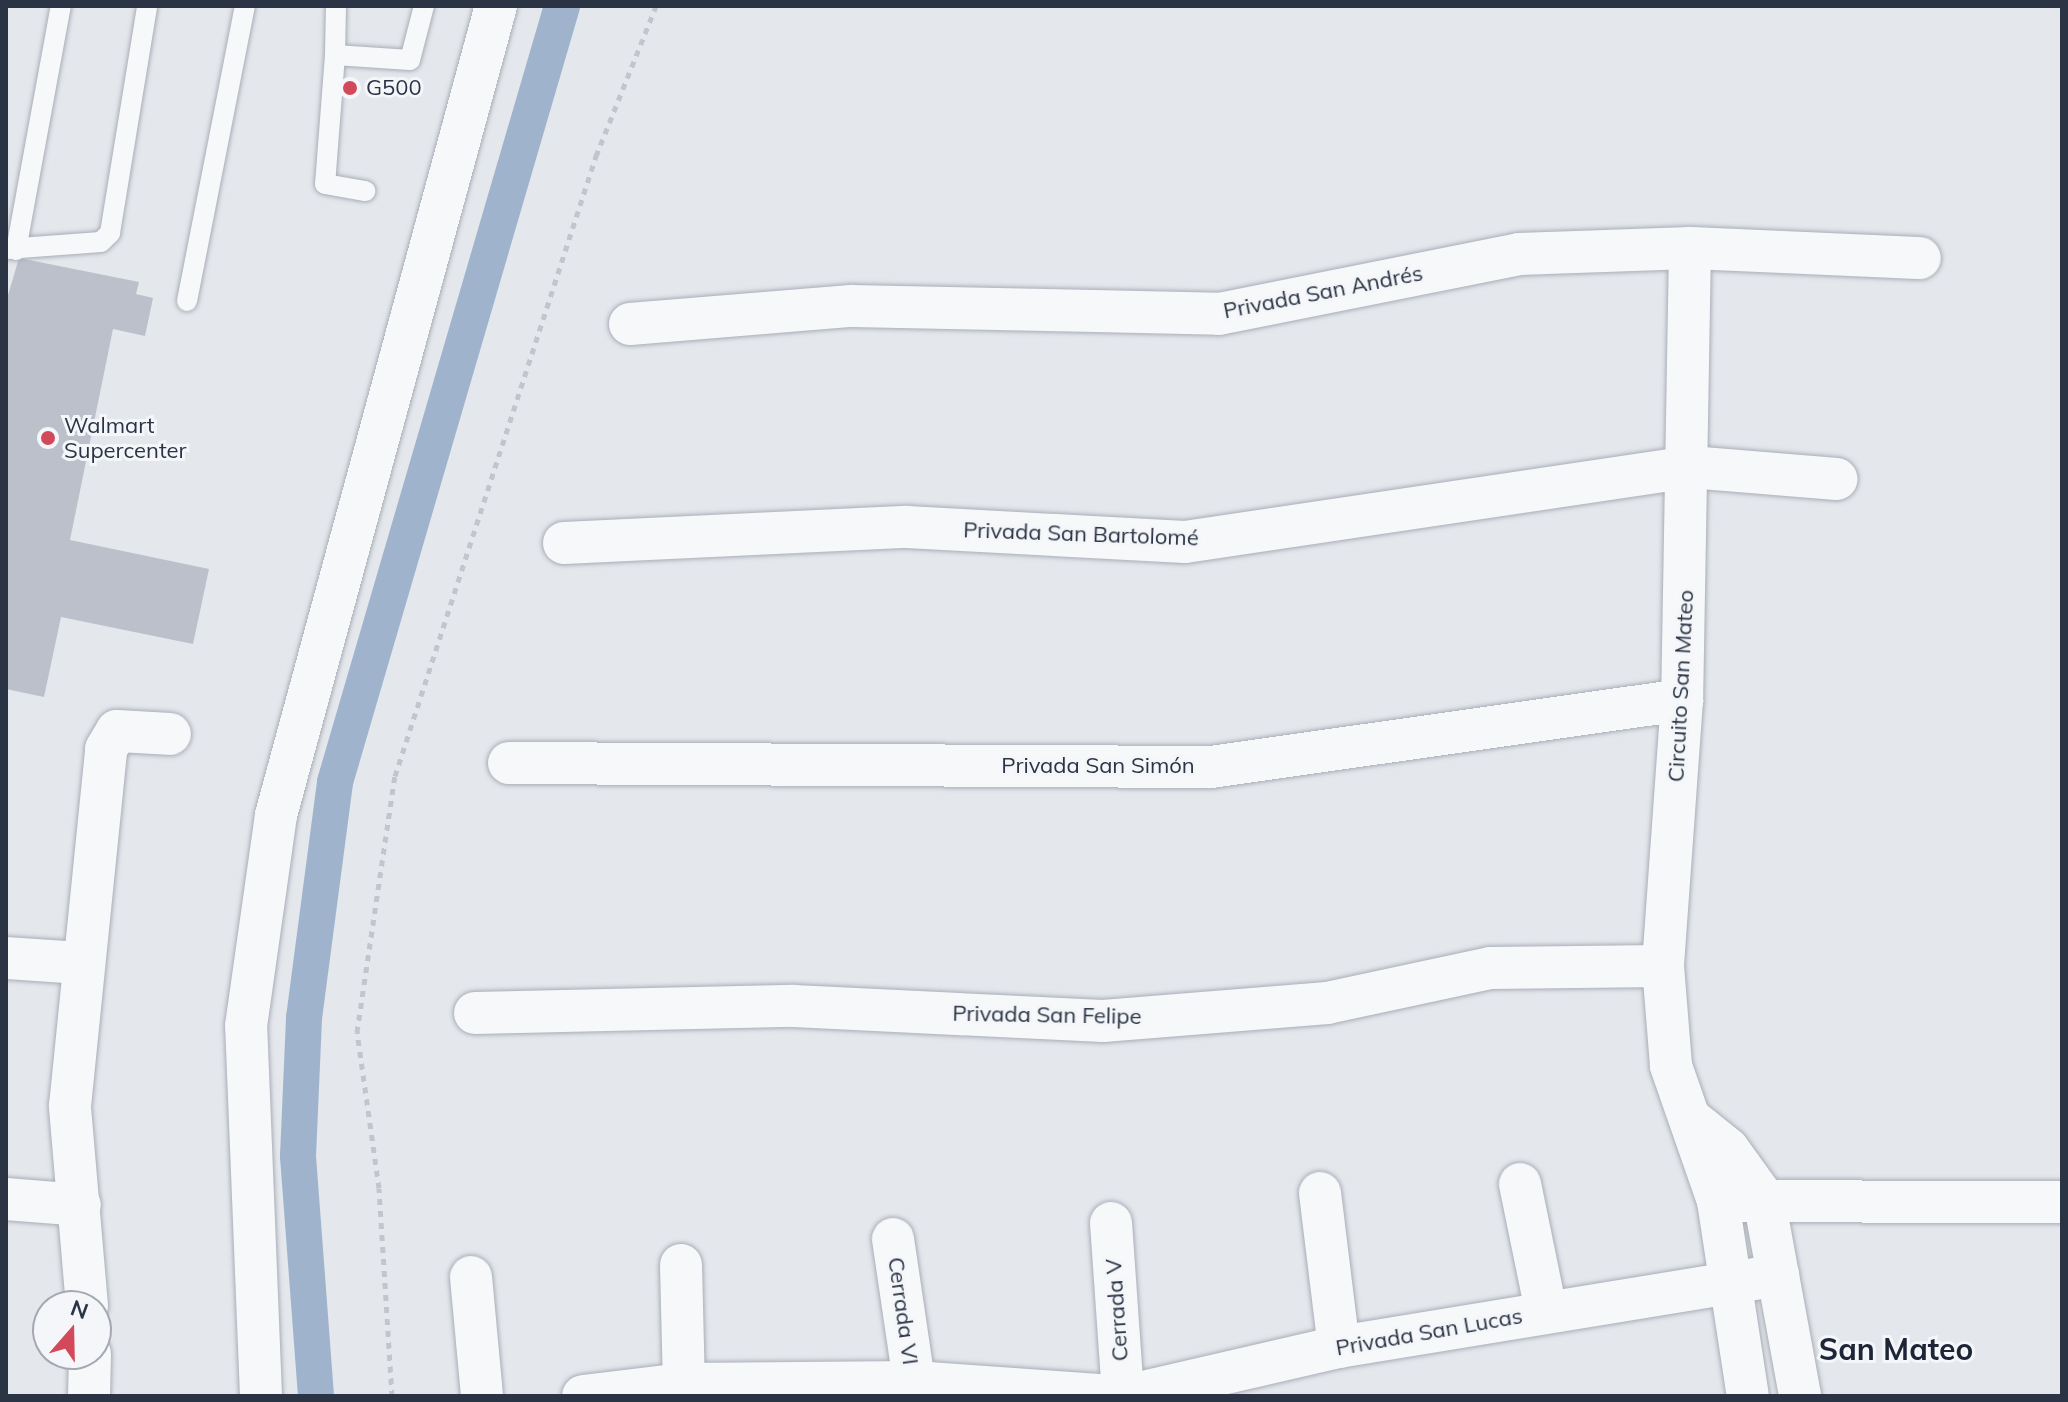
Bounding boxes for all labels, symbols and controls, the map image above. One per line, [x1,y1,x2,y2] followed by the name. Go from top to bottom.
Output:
[366,75,422,101] place label: G500
[341,79,359,97] marker: G500
[1221,260,1425,324] street label: Privada San Andrés
[64,412,186,464] place label: Walmart Supercenter
[39,429,57,447] marker: Walmart Supercenter
[963,517,1199,551] street label: Privada San Bartolomé
[1663,589,1699,783] street label: Circuito San Mateo
[1001,753,1195,779] street label: Privada San Simón
[952,1000,1142,1030] street label: Privada San Felipe
[882,1255,924,1367] street label: Cerrada VI
[1100,1258,1134,1362] street label: Cerrada V
[32,1290,112,1370] north arrow
[67,1293,92,1325] text: N
[1334,1303,1524,1361] street label: Privada San Lucas
[1819,1331,1973,1367] district label: San Mateo

